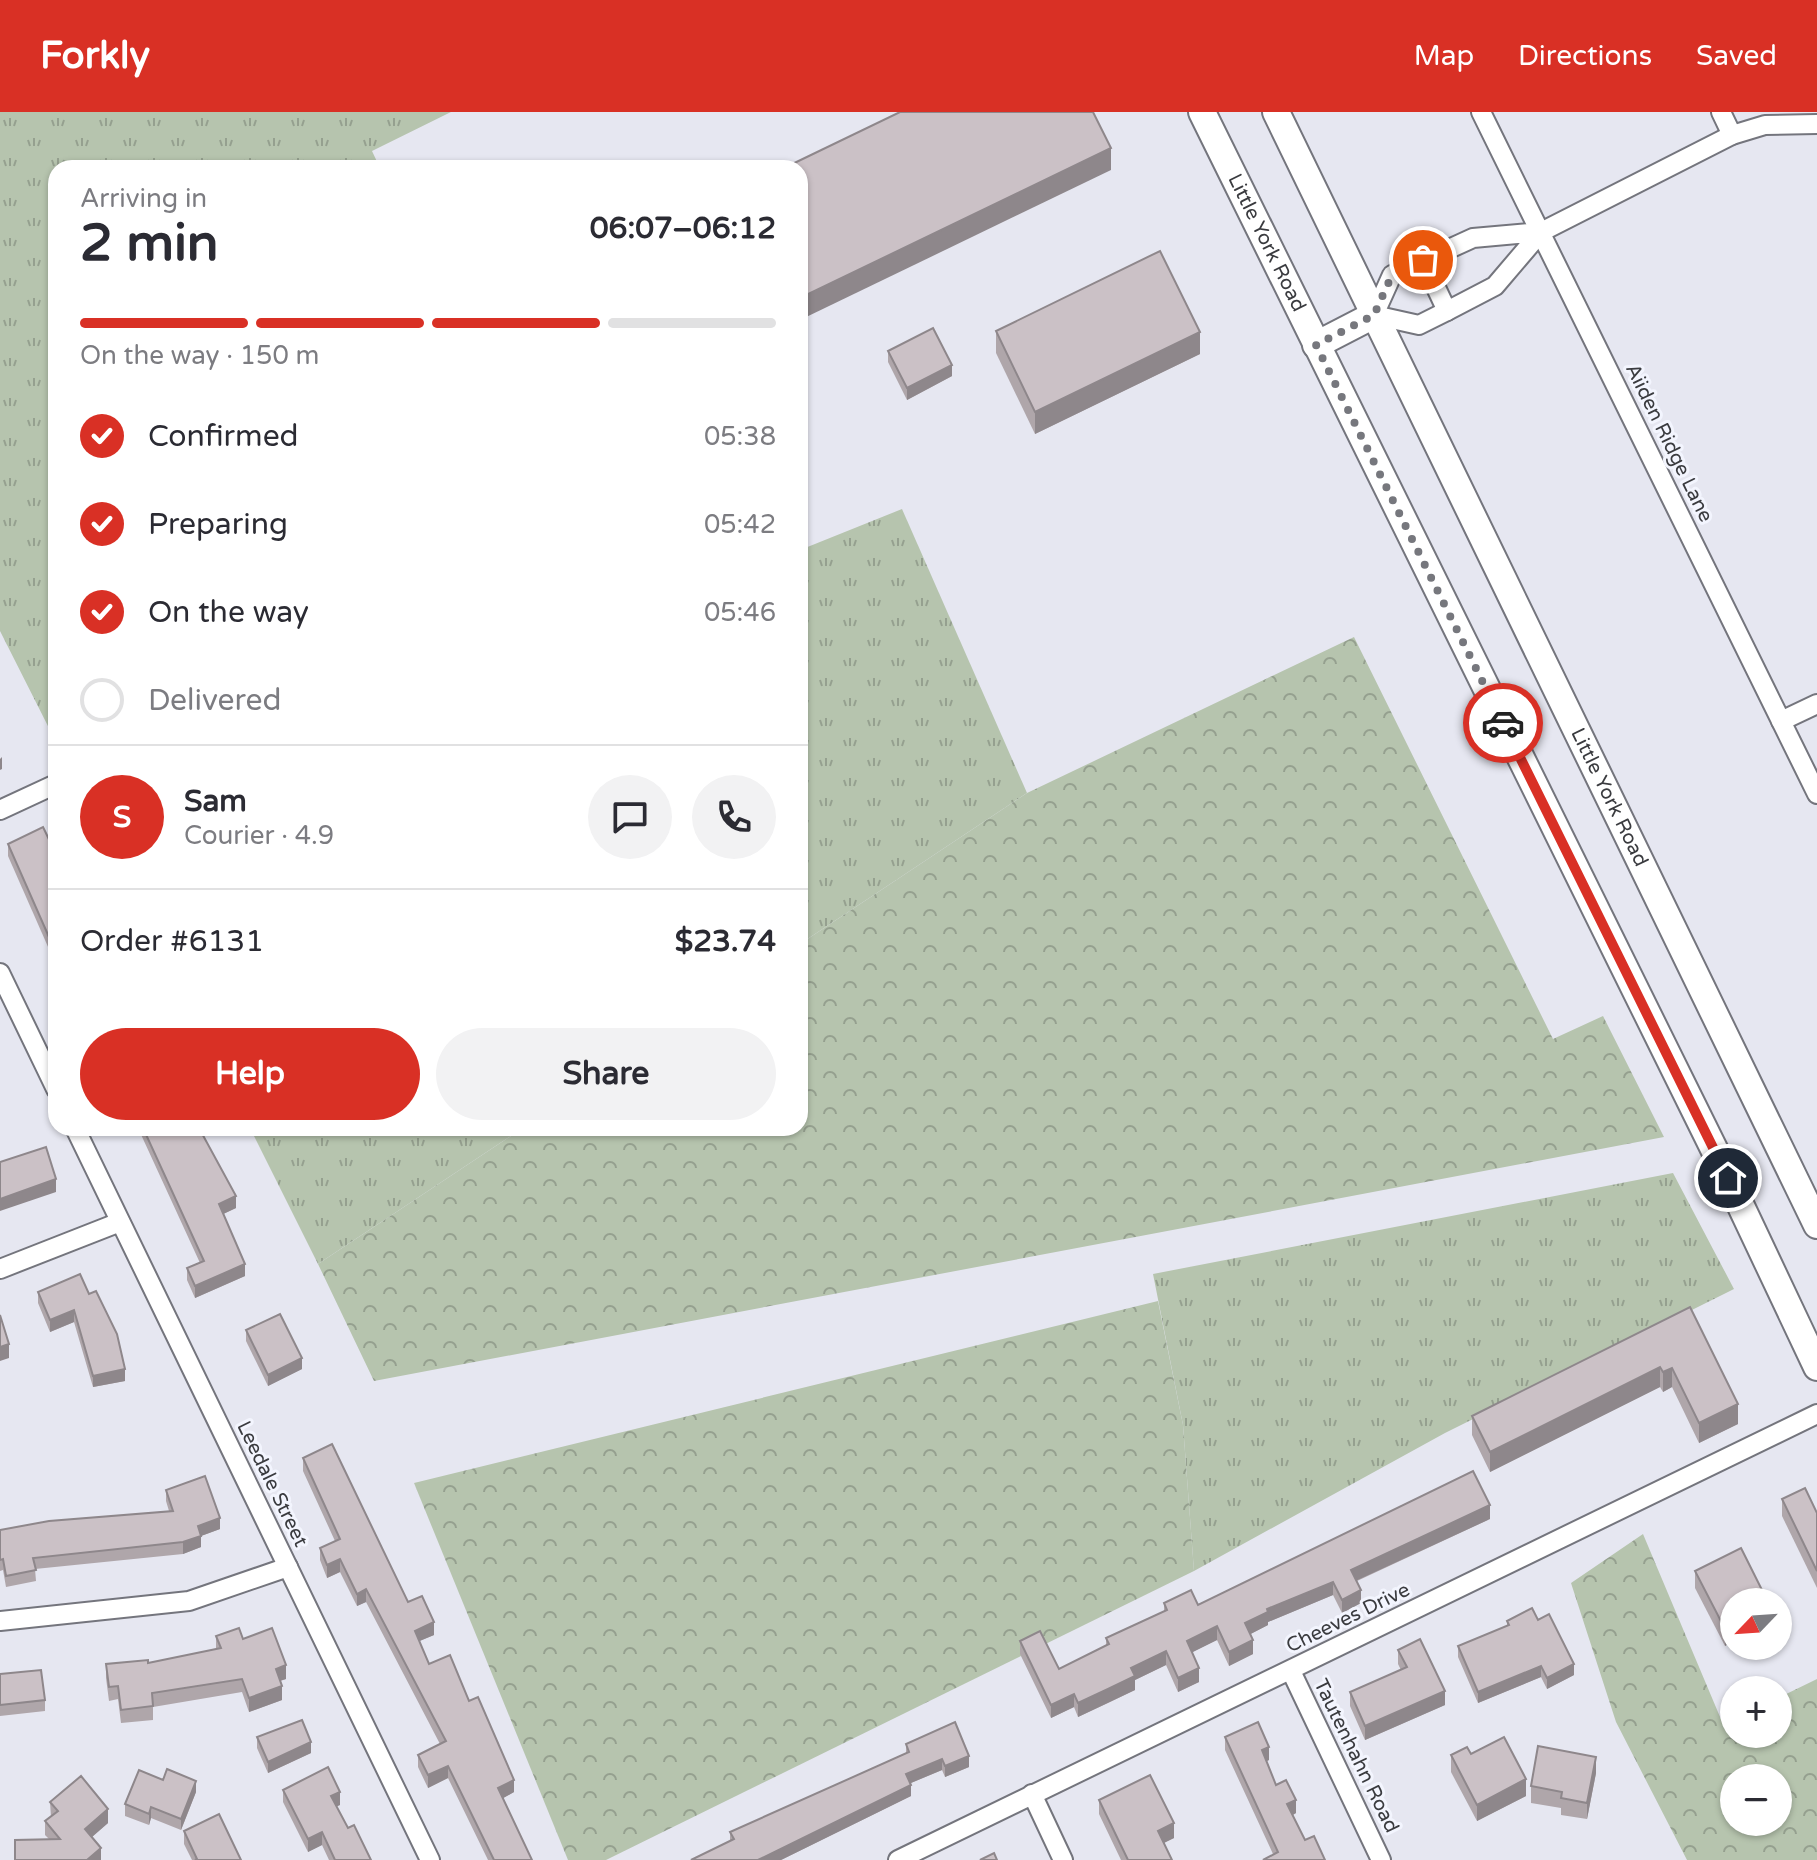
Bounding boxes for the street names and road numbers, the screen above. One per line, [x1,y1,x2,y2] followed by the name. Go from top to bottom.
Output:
[1222,170,1311,316] street label: Little York Road
[1620,360,1718,526] street label: Aiiden Ridge Lane
[1565,724,1653,870] street label: Little York Road
[231,1417,313,1551] street label: Leedale Street
[1282,1578,1414,1658] street label: Cheeves Drive
[1308,1675,1404,1837] street label: Tautenhahn Road

